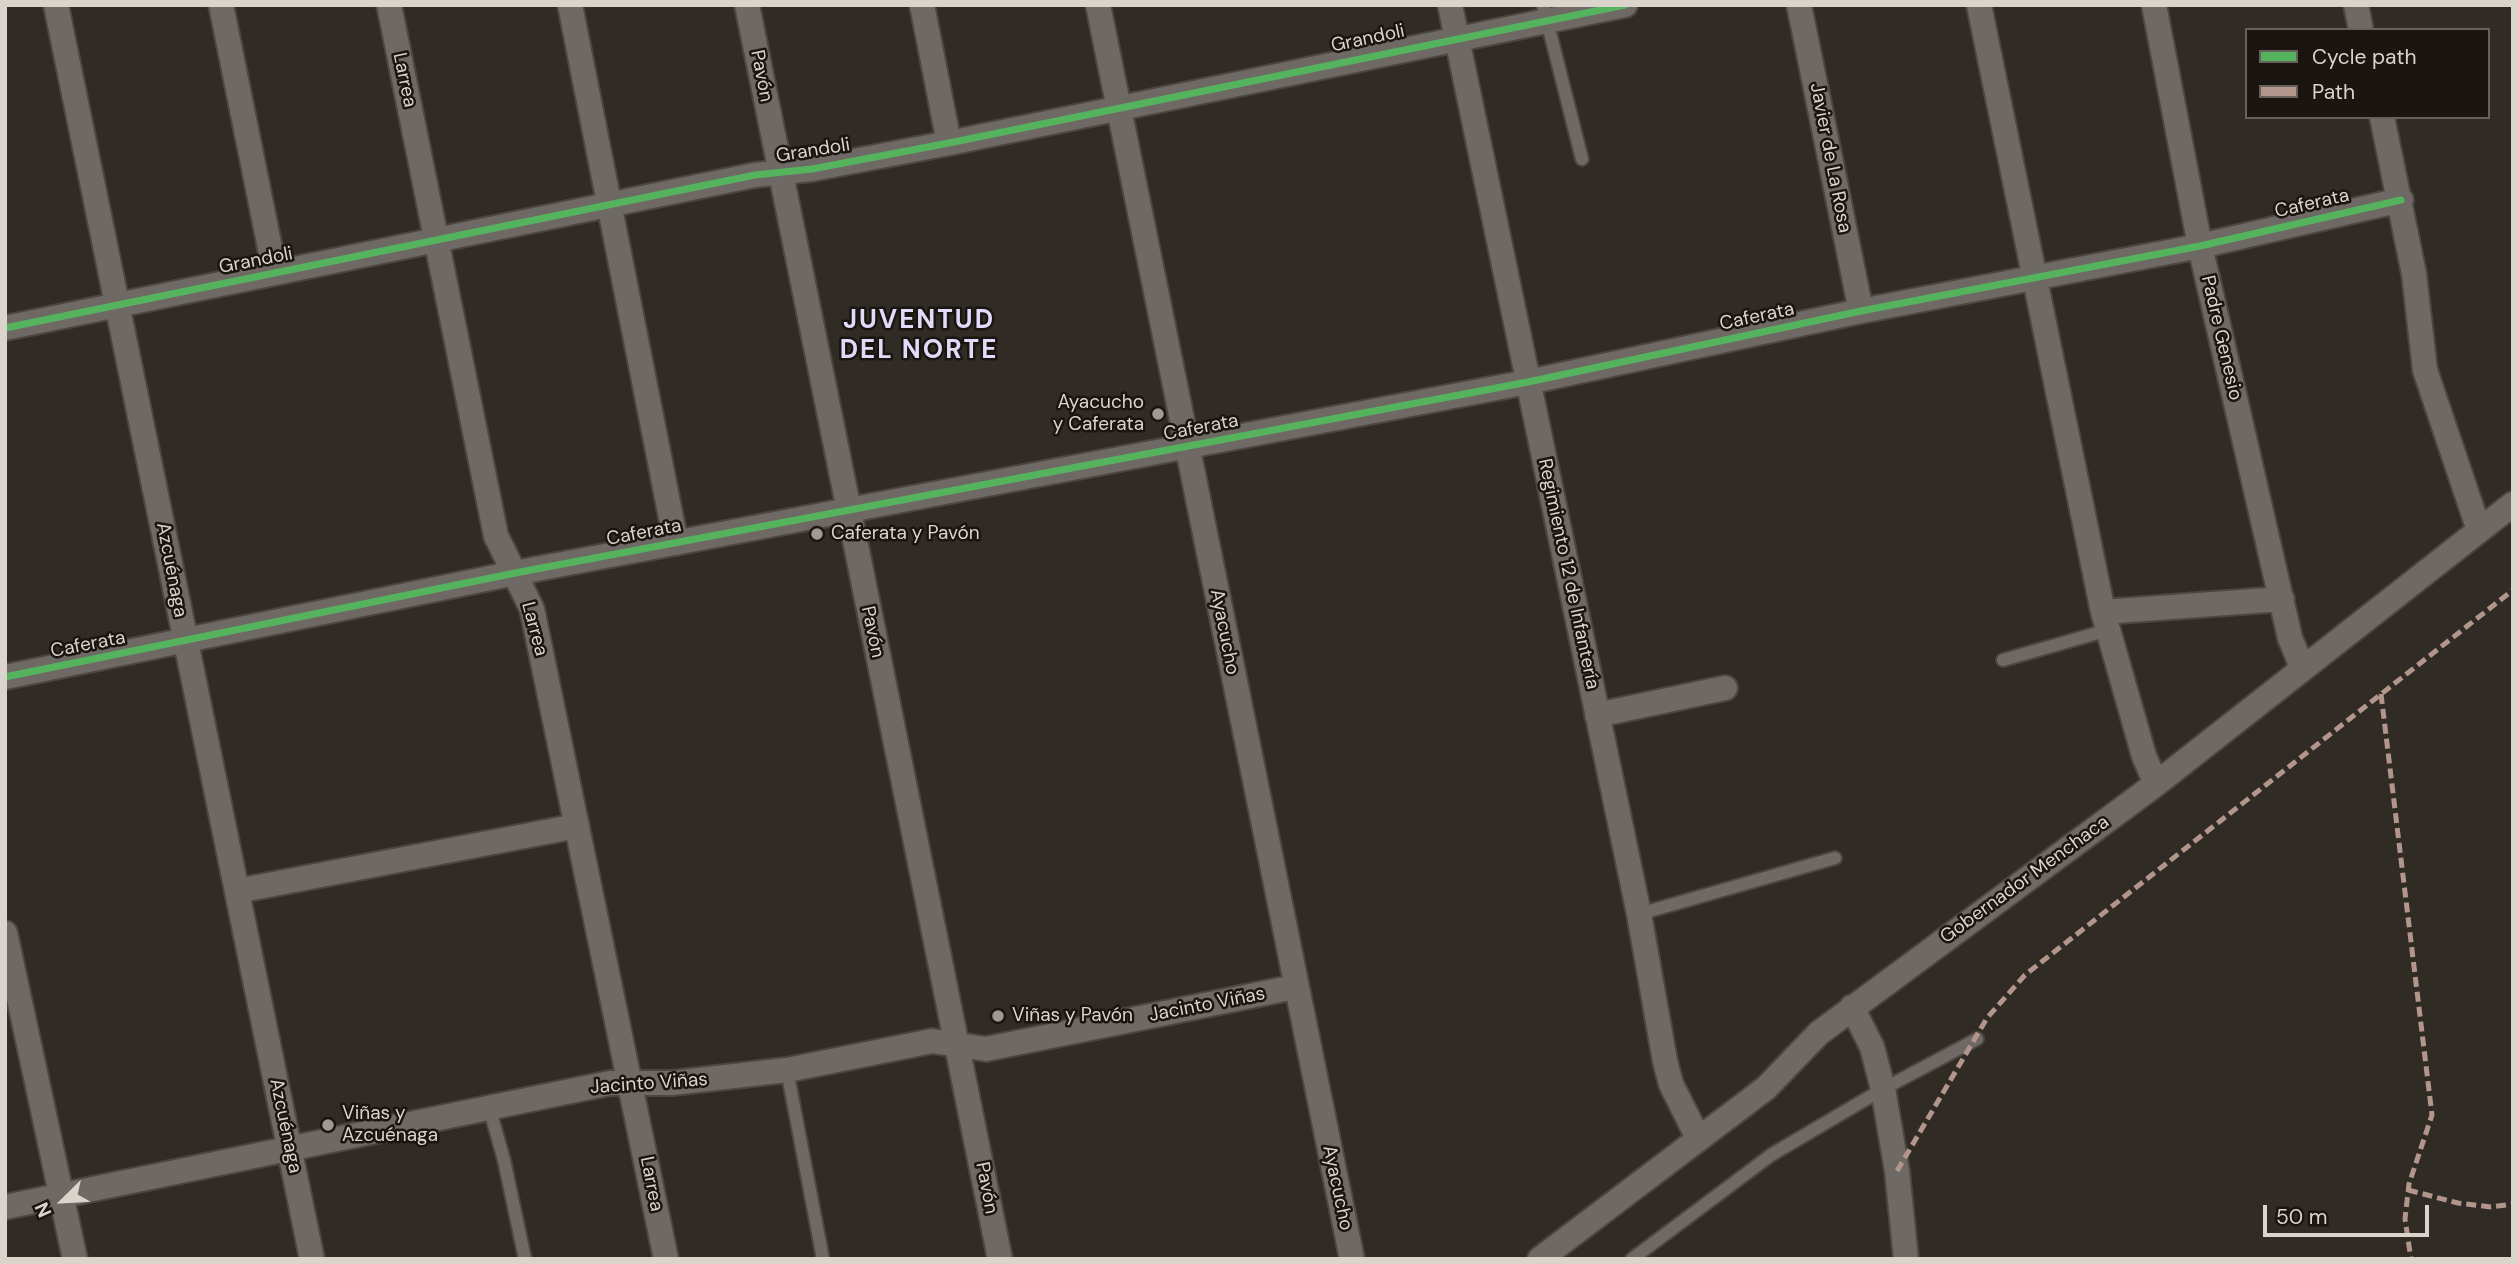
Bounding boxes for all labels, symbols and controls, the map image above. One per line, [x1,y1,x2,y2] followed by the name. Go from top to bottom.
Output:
[1329,20,1407,58] street label: Grandoli
[2245,28,2490,119] legend
[2312,43,2417,71] text: Cycle path
[745,48,777,104] street label: Pavón
[387,51,421,109] street label: Larrea
[2312,78,2355,106] text: Path
[1804,81,1856,235] street label: Javier de La Rosa
[774,134,852,168] street label: Grandoli
[2273,184,2351,224] street label: Caferata
[217,243,295,279] street label: Grandoli
[2196,273,2246,403] street label: Padre Genesio
[1718,298,1796,336] street label: Caferata
[841,305,997,366] district label: JUVENTUD DEL NORTE
[1053,392,1144,436] place label: Ayacucho y Caferata
[1150,406,1166,422] marker: Ayacucho y Caferata
[1162,410,1240,446] street label: Caferata
[1532,457,1604,691] street label: Regimiento 12 de Infantería
[605,515,683,551] street label: Caferata
[151,521,191,619] street label: Azcuénaga
[831,523,980,545] place label: Caferata y Pavón
[809,526,825,542] marker: Caferata y Pavón
[1205,587,1243,677] street label: Ayacucho
[516,599,552,659] street label: Larrea
[855,604,889,660] street label: Pavón
[49,627,127,663] street label: Caferata
[1936,811,2114,949] street label: Gobernador Menchaca
[1147,983,1267,1027] street label: Jacinto Viñas
[1012,1005,1133,1027] place label: Viñas y Pavón
[990,1008,1006,1024] marker: Viñas y Pavón
[589,1069,709,1099] street label: Jacinto Viñas
[264,1077,306,1175] street label: Azcuénaga
[342,1103,438,1147] place label: Viñas y Azcuénaga
[320,1117,336,1133] marker: Viñas y Azcuénaga
[1317,1143,1357,1233] street label: Ayacucho
[635,1155,667,1213] street label: Larrea
[970,1160,1002,1216] street label: Pavón
[28,1166,98,1236] north arrow
[2266,1190,2432,1234] scale bar
[29,1198,58,1221] text: N
[2276,1203,2327,1231] text: 50 m

